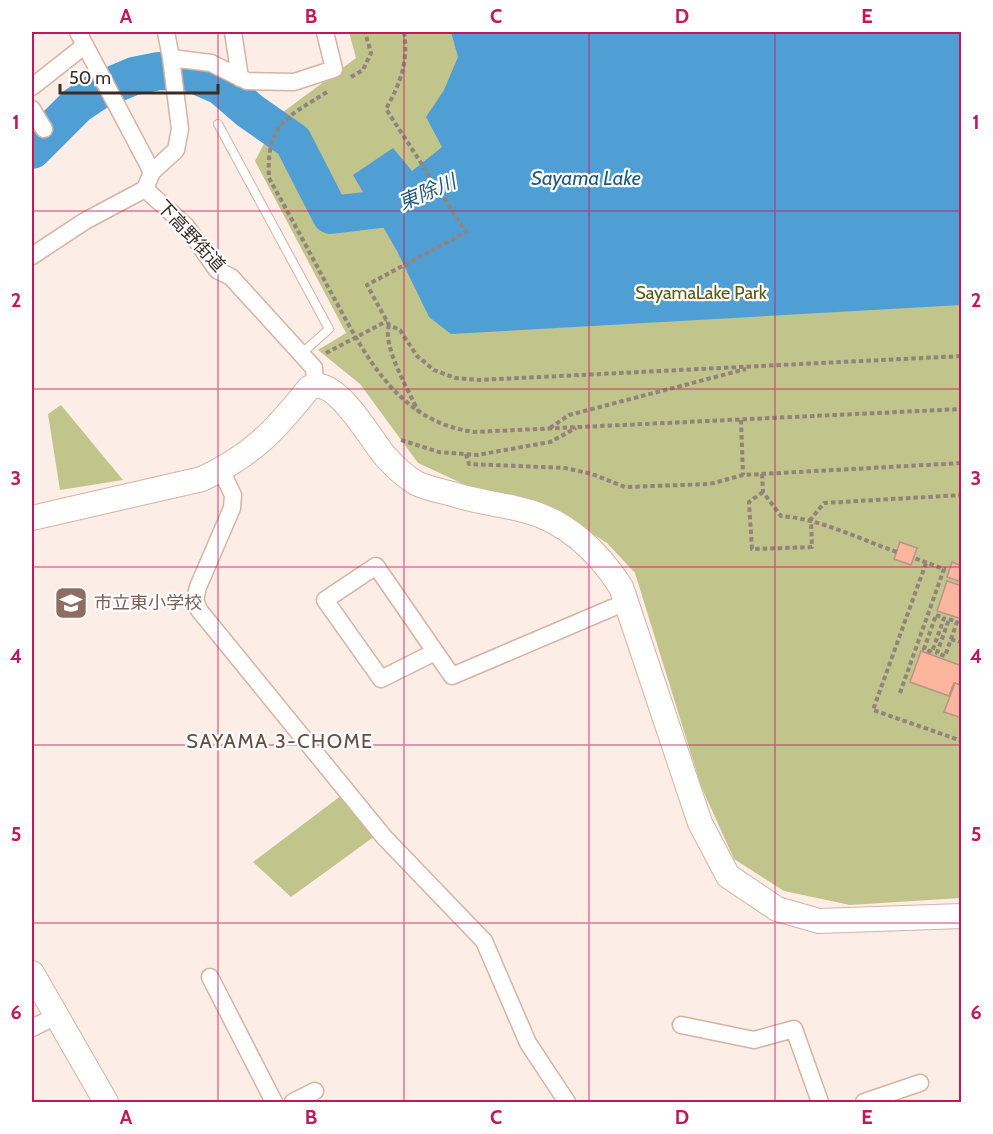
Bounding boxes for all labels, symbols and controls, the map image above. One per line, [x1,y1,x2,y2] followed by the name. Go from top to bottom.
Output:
[120,4,133,28] text: A
[305,4,317,28] text: B
[490,4,502,28] text: C
[675,4,689,28] text: D
[861,4,873,28] text: E
[60,57,218,95] scale bar
[69,67,111,89] text: 50 m
[12,110,20,134] text: 1
[972,110,980,134] text: 1
[531,166,641,190] water label: Sayama Lake
[395,168,461,215] water label: 東除川
[152,196,230,276] street label: 下高野街道
[635,282,768,304] park label: SayamaLake Park
[11,288,21,312] text: 2
[971,288,981,312] text: 2
[11,466,21,490] text: 3
[971,466,981,490] text: 3
[53,585,89,621] school or university icon: 市立東小学校
[94,592,202,614] place label: 市立東小学校
[10,644,22,668] text: 4
[970,644,982,668] text: 4
[186,729,374,753] district label: SAYAMA 3-CHOME
[11,822,21,846] text: 5
[971,822,981,846] text: 5
[10,1000,22,1024] text: 6
[970,1000,982,1024] text: 6
[120,1105,133,1129] text: A
[305,1105,317,1129] text: B
[490,1105,502,1129] text: C
[675,1105,689,1129] text: D
[861,1105,873,1129] text: E

